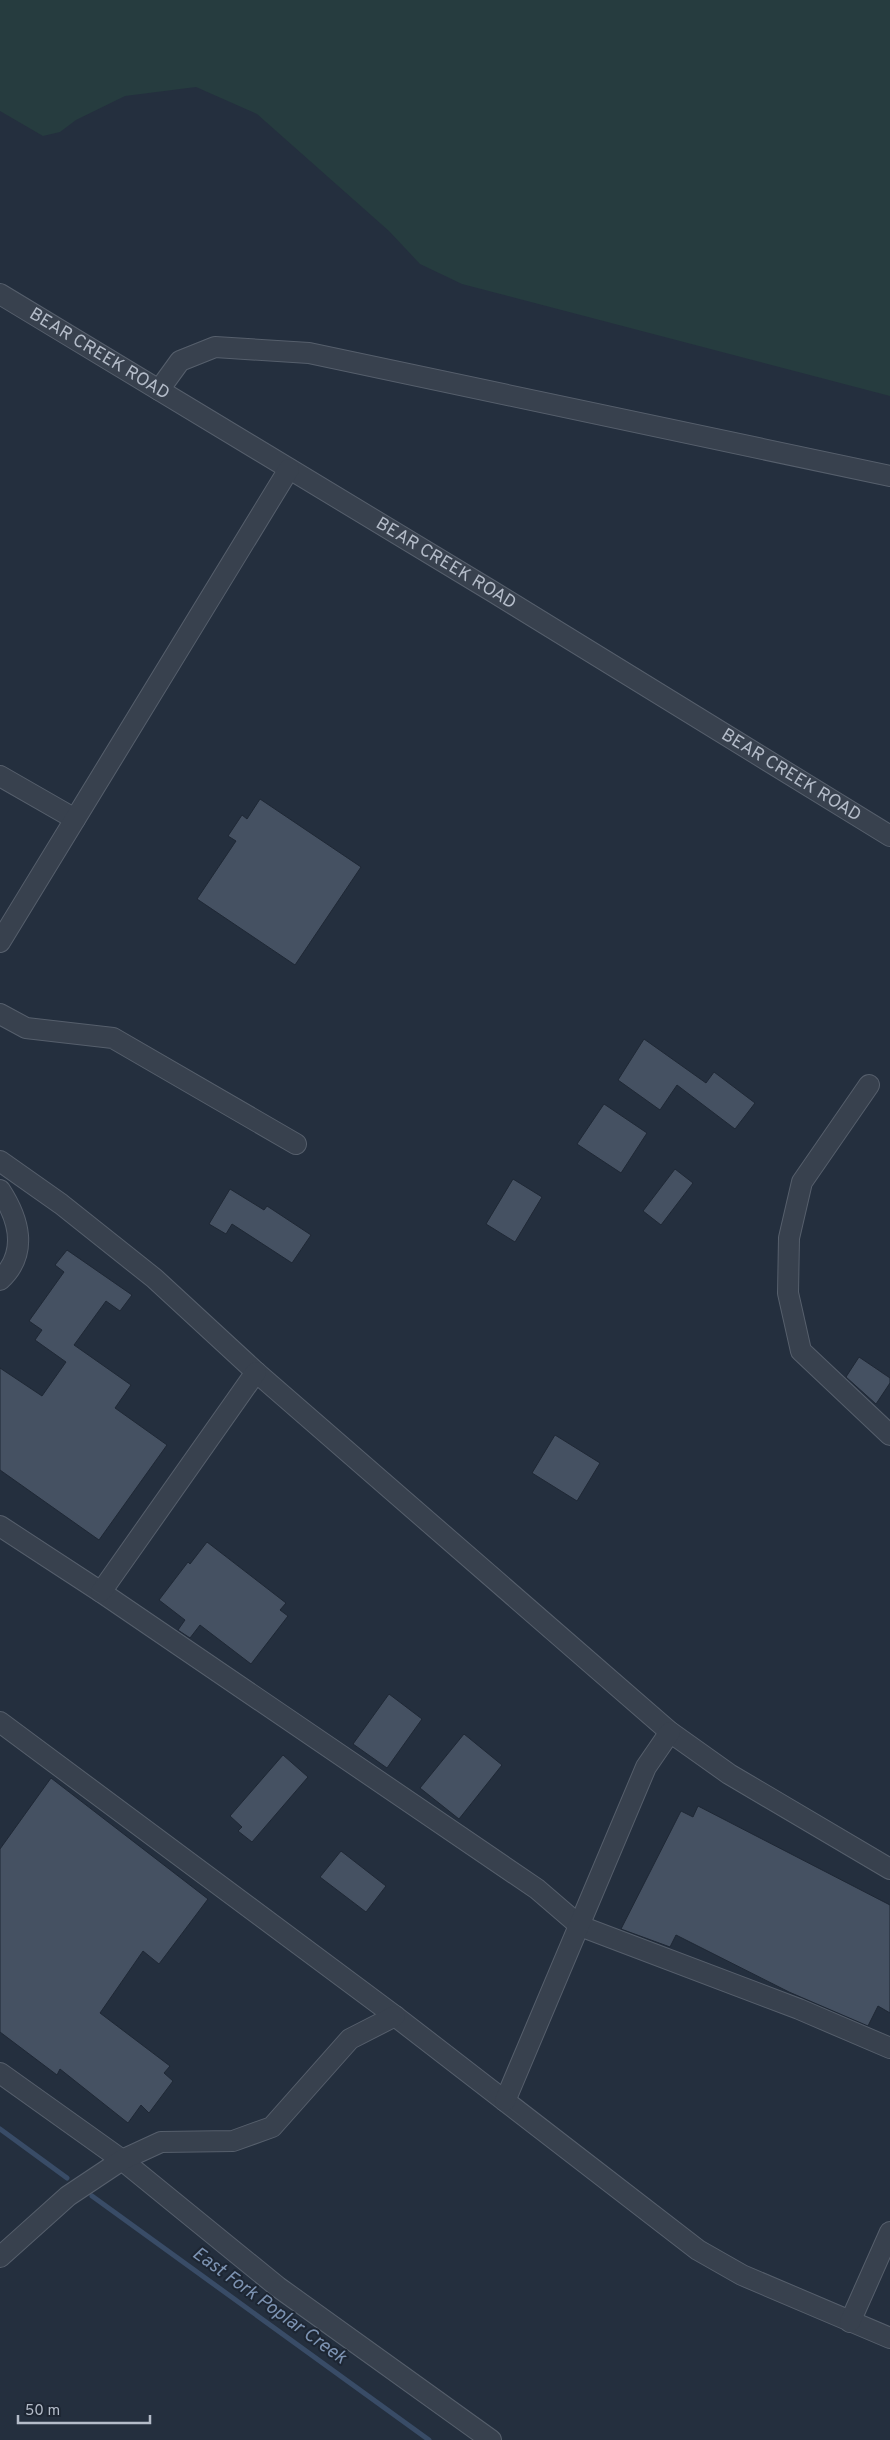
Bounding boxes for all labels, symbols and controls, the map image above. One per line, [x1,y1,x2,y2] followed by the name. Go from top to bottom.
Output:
[25,303,174,405] street label: BEAR CREEK ROAD
[371,512,520,615] street label: BEAR CREEK ROAD
[717,723,865,827] street label: BEAR CREEK ROAD
[187,2242,351,2370] water label: East Fork Poplar Creek
[18,2392,150,2424] scale bar
[25,2402,60,2421] text: 50 m

